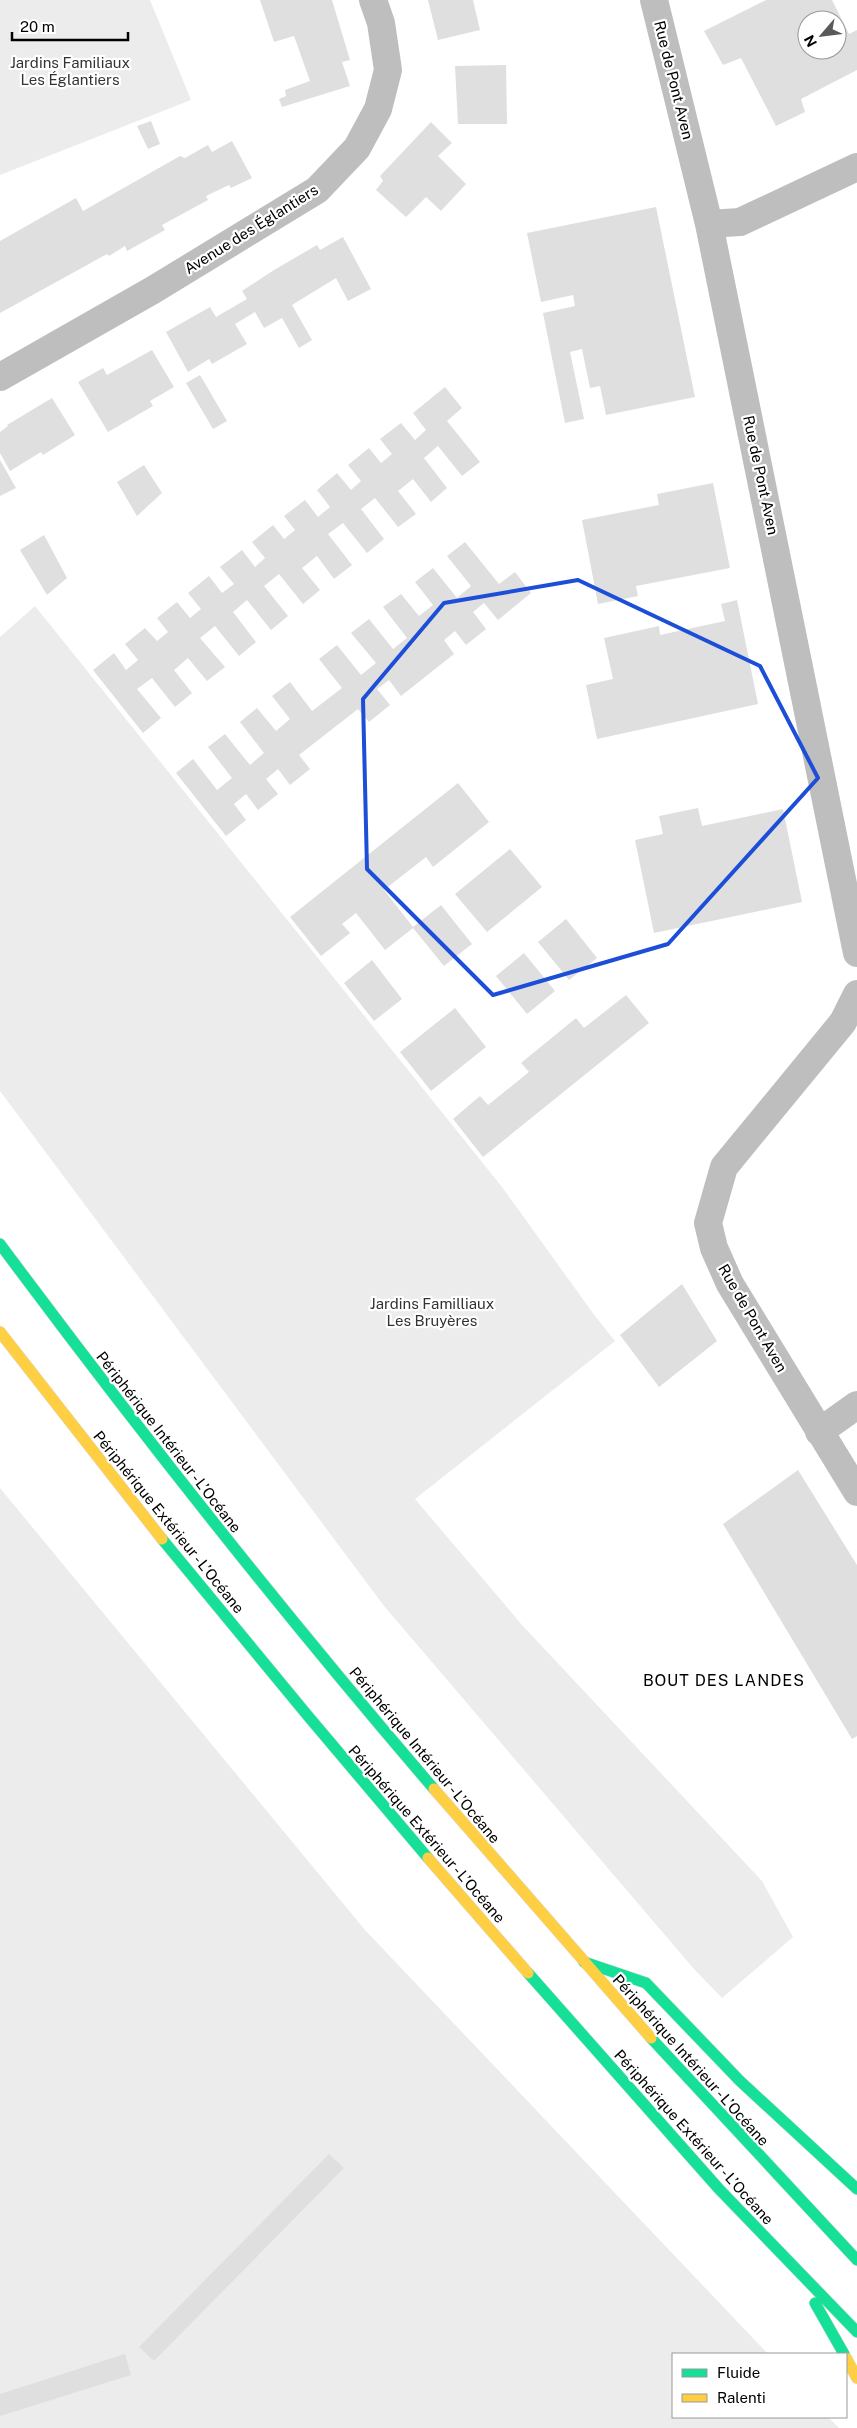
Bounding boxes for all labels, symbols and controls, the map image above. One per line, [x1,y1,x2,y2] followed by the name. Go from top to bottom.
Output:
[12,10,129,42] scale bar
[797,10,847,60] north arrow
[20,18,55,35] text: 20 m
[651,19,697,141] street label: Rue de Pont Aven
[801,33,820,50] text: N
[10,54,130,88] park label: Jardins Familiaux Les Églantiers
[181,181,321,277] street label: Avenue des Églantiers
[740,414,782,536] street label: Rue de Pont Aven
[715,1261,791,1375] street label: Rue de Pont Aven
[370,1295,494,1329] park label: Jardins Familliaux Les Bruyères
[93,1348,245,1536] street label: Périphérique Intérieur - L’Océane
[90,1427,248,1617] street label: Périphérique Extérieur - L’Océane
[346,1663,504,1847] street label: Périphérique Intérieur - L’Océane
[643,1671,805,1690] district label: BOUT DES LANDES
[345,1742,509,1926] street label: Périphérique Extérieur - L’Océane
[609,1971,773,2149] street label: Périphérique Intérieur - L’Océane
[611,2046,777,2228] street label: Périphérique Extérieur - L’Océane
[672,2353,847,2418] legend
[717,2364,760,2381] text: Fluide
[717,2389,766,2406] text: Ralenti

